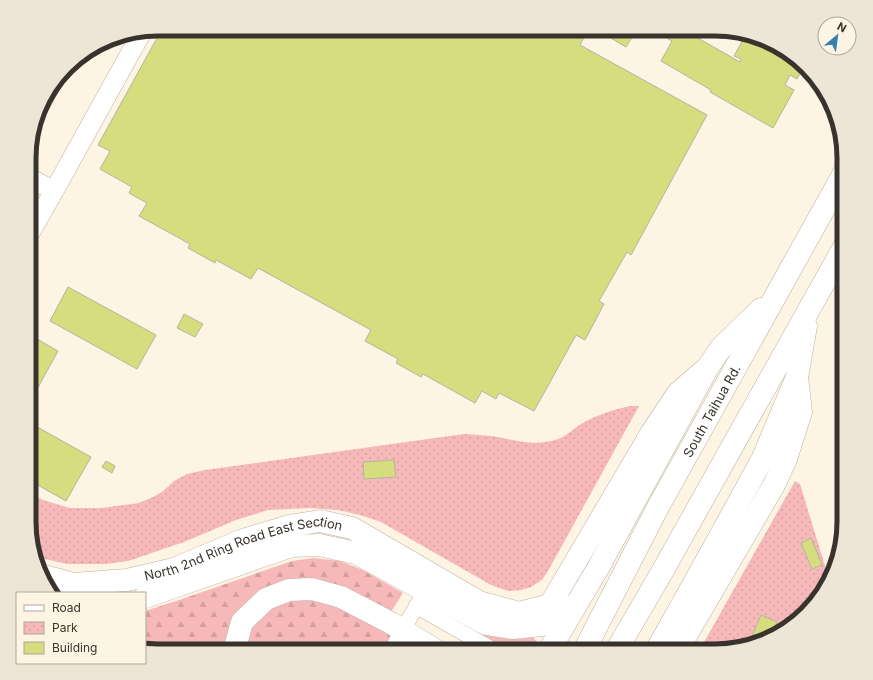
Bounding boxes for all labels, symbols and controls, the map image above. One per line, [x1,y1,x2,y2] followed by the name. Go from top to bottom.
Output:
[817,16,857,56] north arrow
[835,19,849,35] text: N
[679,362,744,460] street label: South Taihua Rd.
[143,513,344,584] street label: North 2nd Ring Road East Section
[16,592,146,664] legend
[52,600,81,615] text: Road
[52,620,78,635] text: Park
[52,640,97,655] text: Building

